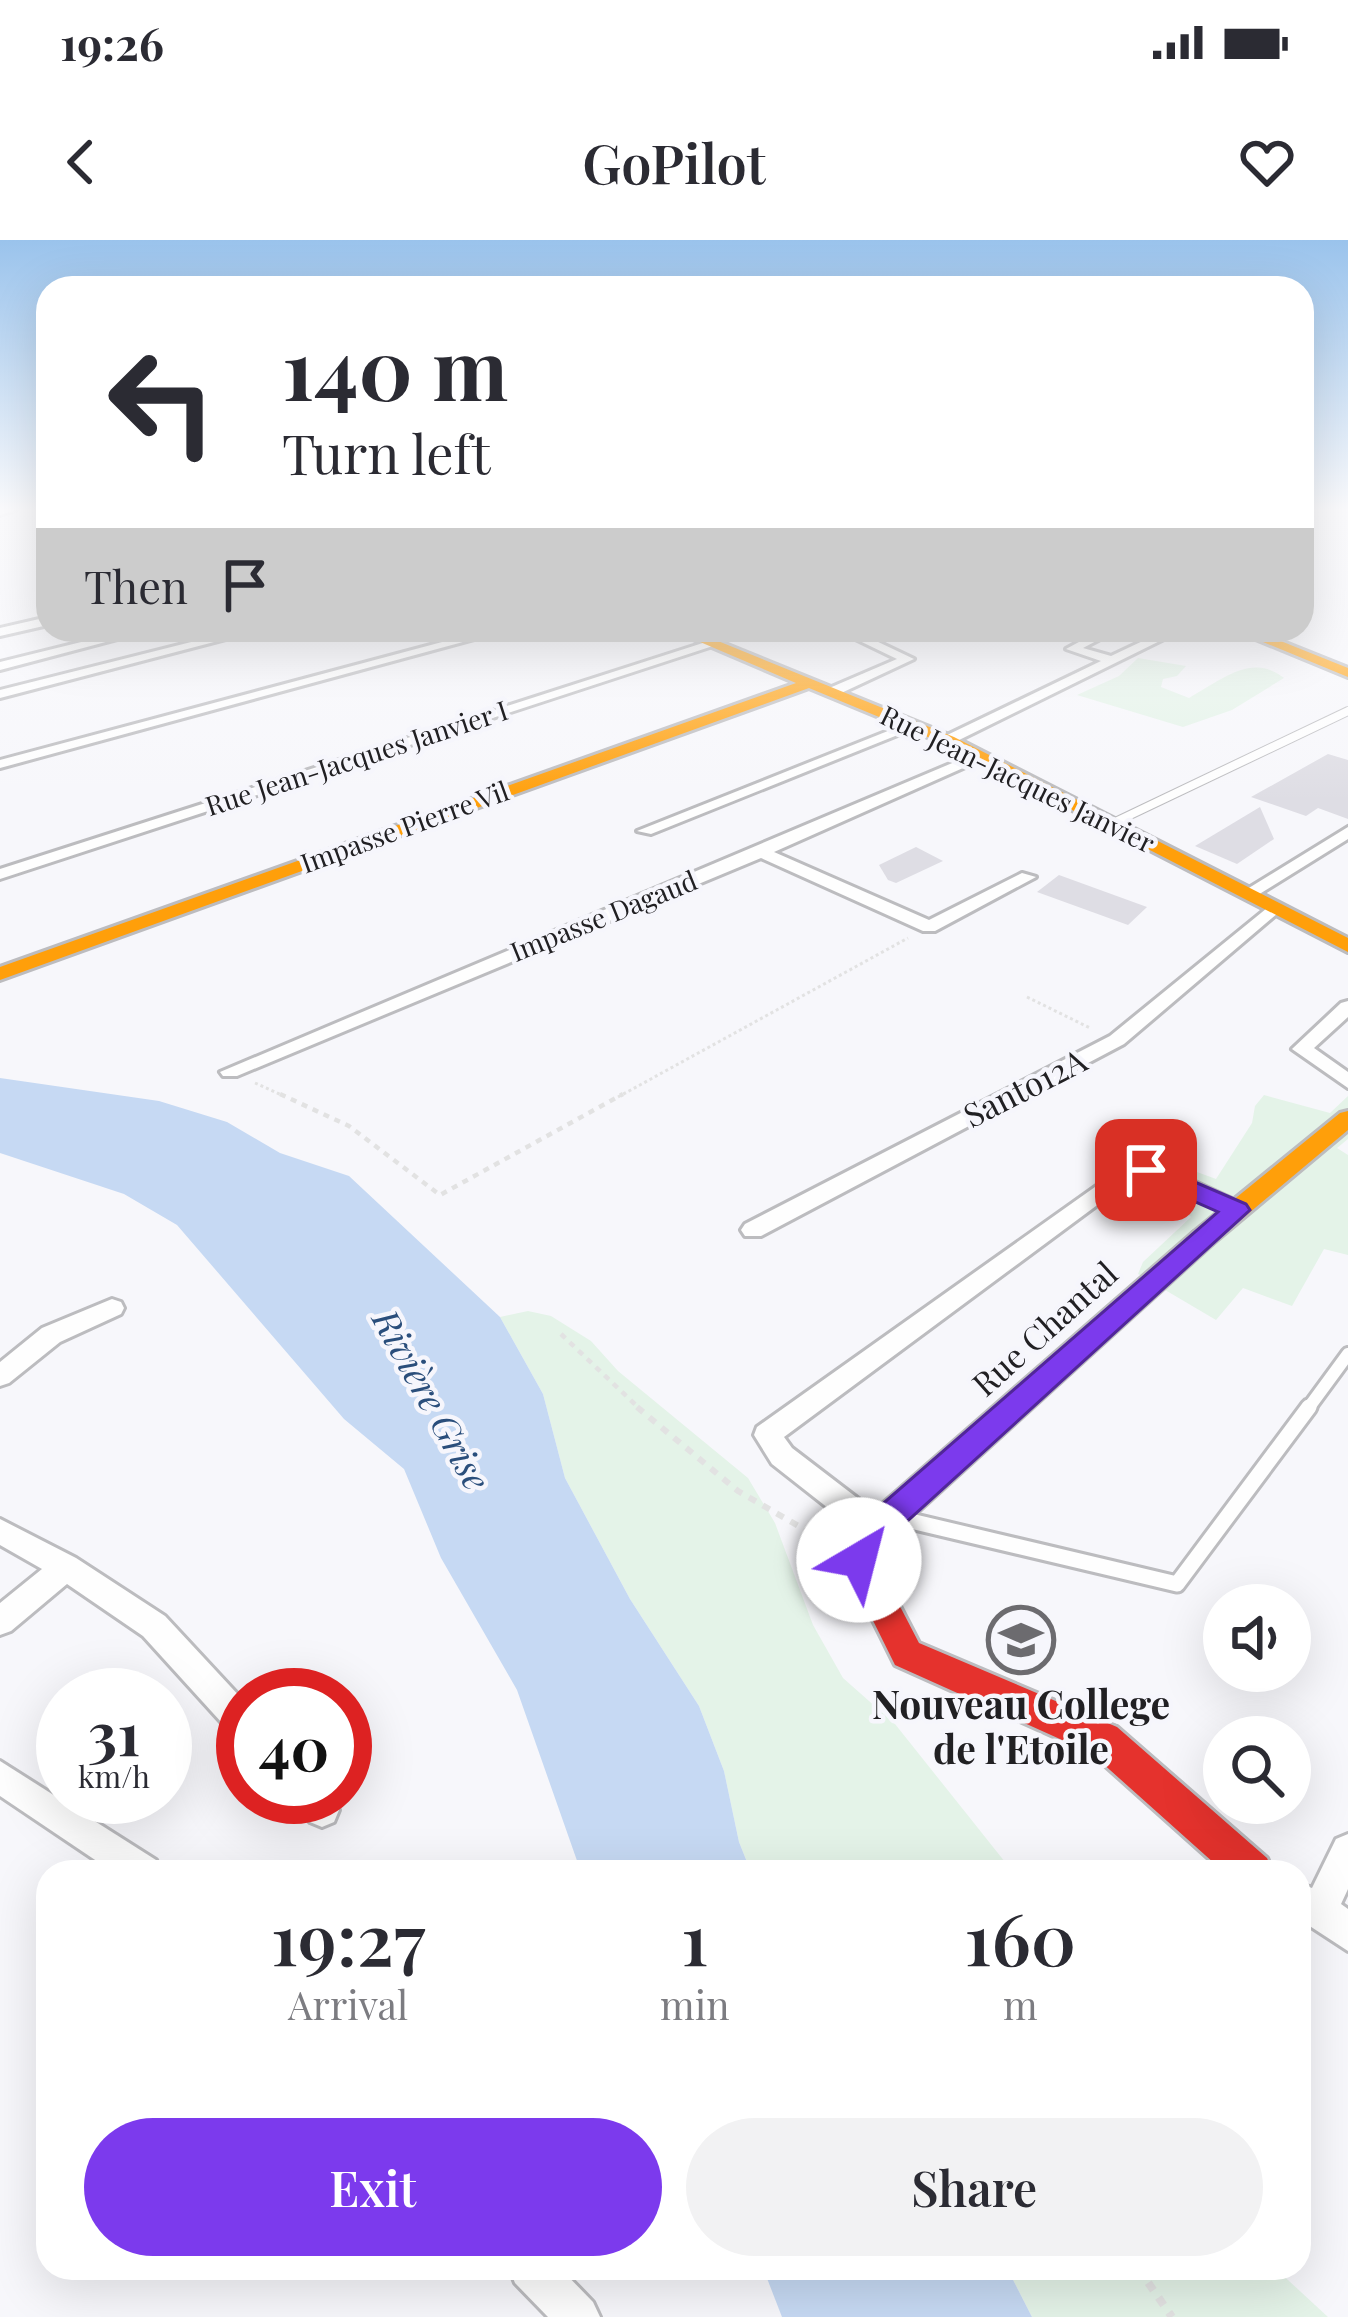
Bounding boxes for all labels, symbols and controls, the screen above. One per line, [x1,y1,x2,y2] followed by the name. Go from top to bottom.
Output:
[60,12,164,72] text: 19:26
[582,126,766,198] text: GoPilot
[48,129,114,195] icon: back
[1234,129,1300,195] icon: heart
[282,310,508,422] text: 140 m
[84,324,240,480] icon: left
[282,417,491,489] text: Turn left
[212,552,278,618] icon: arrive
[84,555,188,615] text: Then
[201,691,512,823] street label: Rue Jean-Jacques Janvier I
[875,696,1161,860] street label: Rue Jean-Jacques Janvier
[295,772,514,880] street label: Impasse Pierre Vil
[505,861,702,969] street label: Impasse Dagaud
[955,1036,1093,1136] street label: Santo12A
[1095,1119,1197,1221] pin
[1113,1137,1179,1203] icon: arrive
[962,1251,1126,1405] street label: Rue Chantal
[362,1298,502,1498] water label: Rivière Grise
[796,1497,922,1623] position arrow
[1203,1584,1311,1824] map controls
[1203,1584,1311,1692] button: sound
[986,1605,1056,1675] school or university icon: Nouveau College de l'Etoile
[216,1668,372,1824] speed limit sign: 40
[872,1677,1170,1774] place label: Nouveau College de l'Etoile
[88,1691,140,1771] text: 31
[1203,1716,1311,1824] button: search
[78,1756,150,1796] text: km/h
[271,1888,425,1984] text: 19:27
[681,1888,708,1984] text: 1
[964,1888,1076,1984] text: 160
[288,1978,408,2030] text: Arrival
[660,1978,729,2030] text: min
[1003,1978,1038,2030] text: m
[84,2118,662,2256] button: Exit
[686,2118,1263,2256] button: Share

